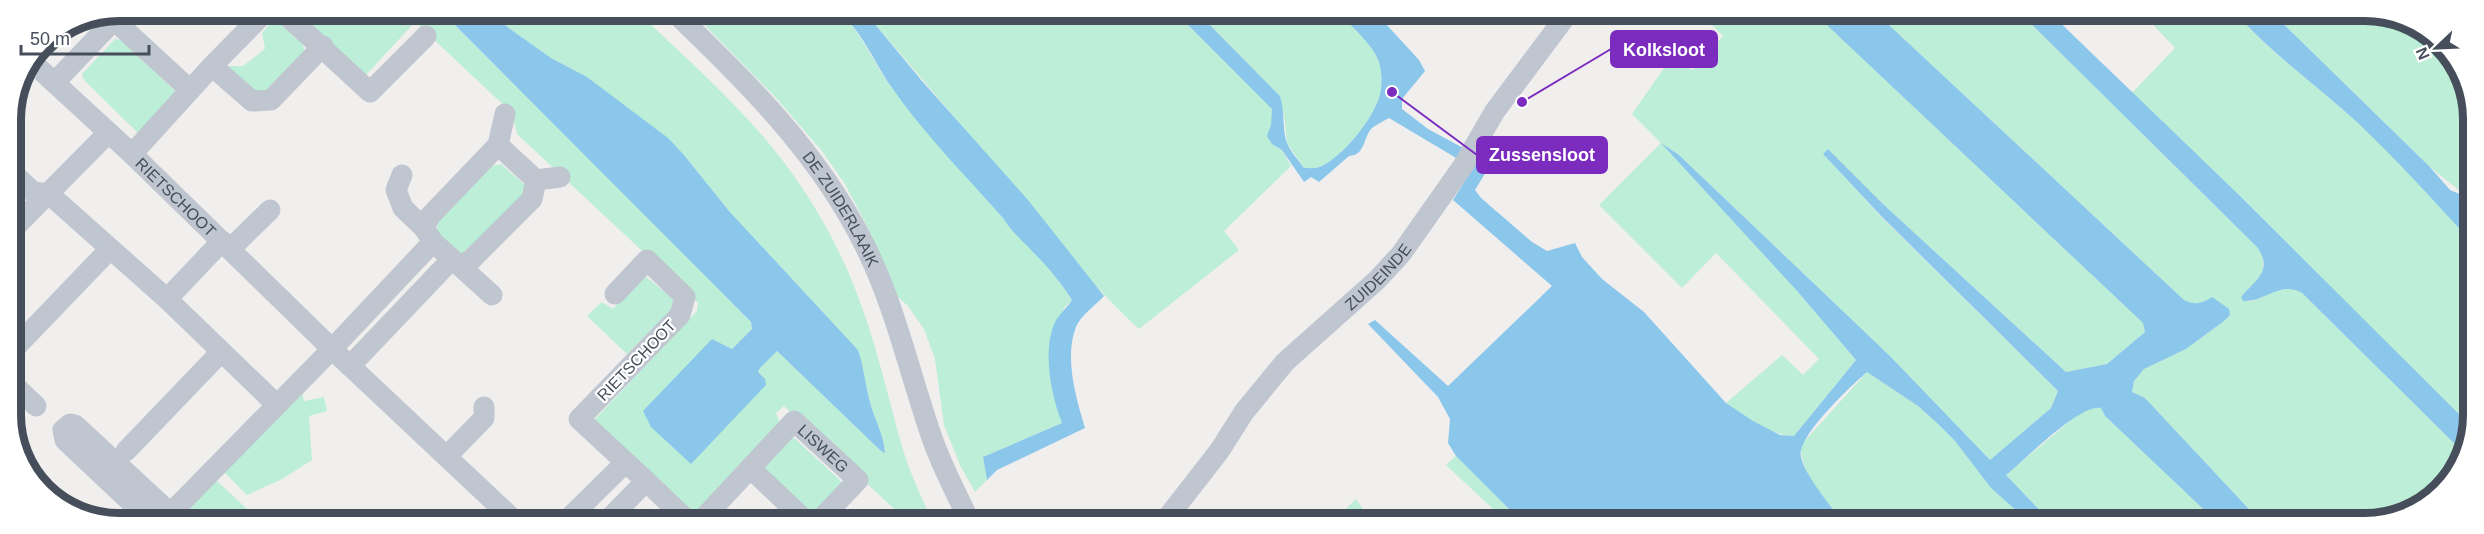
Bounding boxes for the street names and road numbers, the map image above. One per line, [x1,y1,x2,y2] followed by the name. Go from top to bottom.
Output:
[799,148,882,270] street label: DE ZUIDERLAAIK
[132,155,219,240] street label: RIETSCHOOT
[1342,241,1415,313] street label: ZUIDEINDE
[594,317,679,404] street label: RIETSCHOOT
[794,421,852,476] street label: LISWEG

